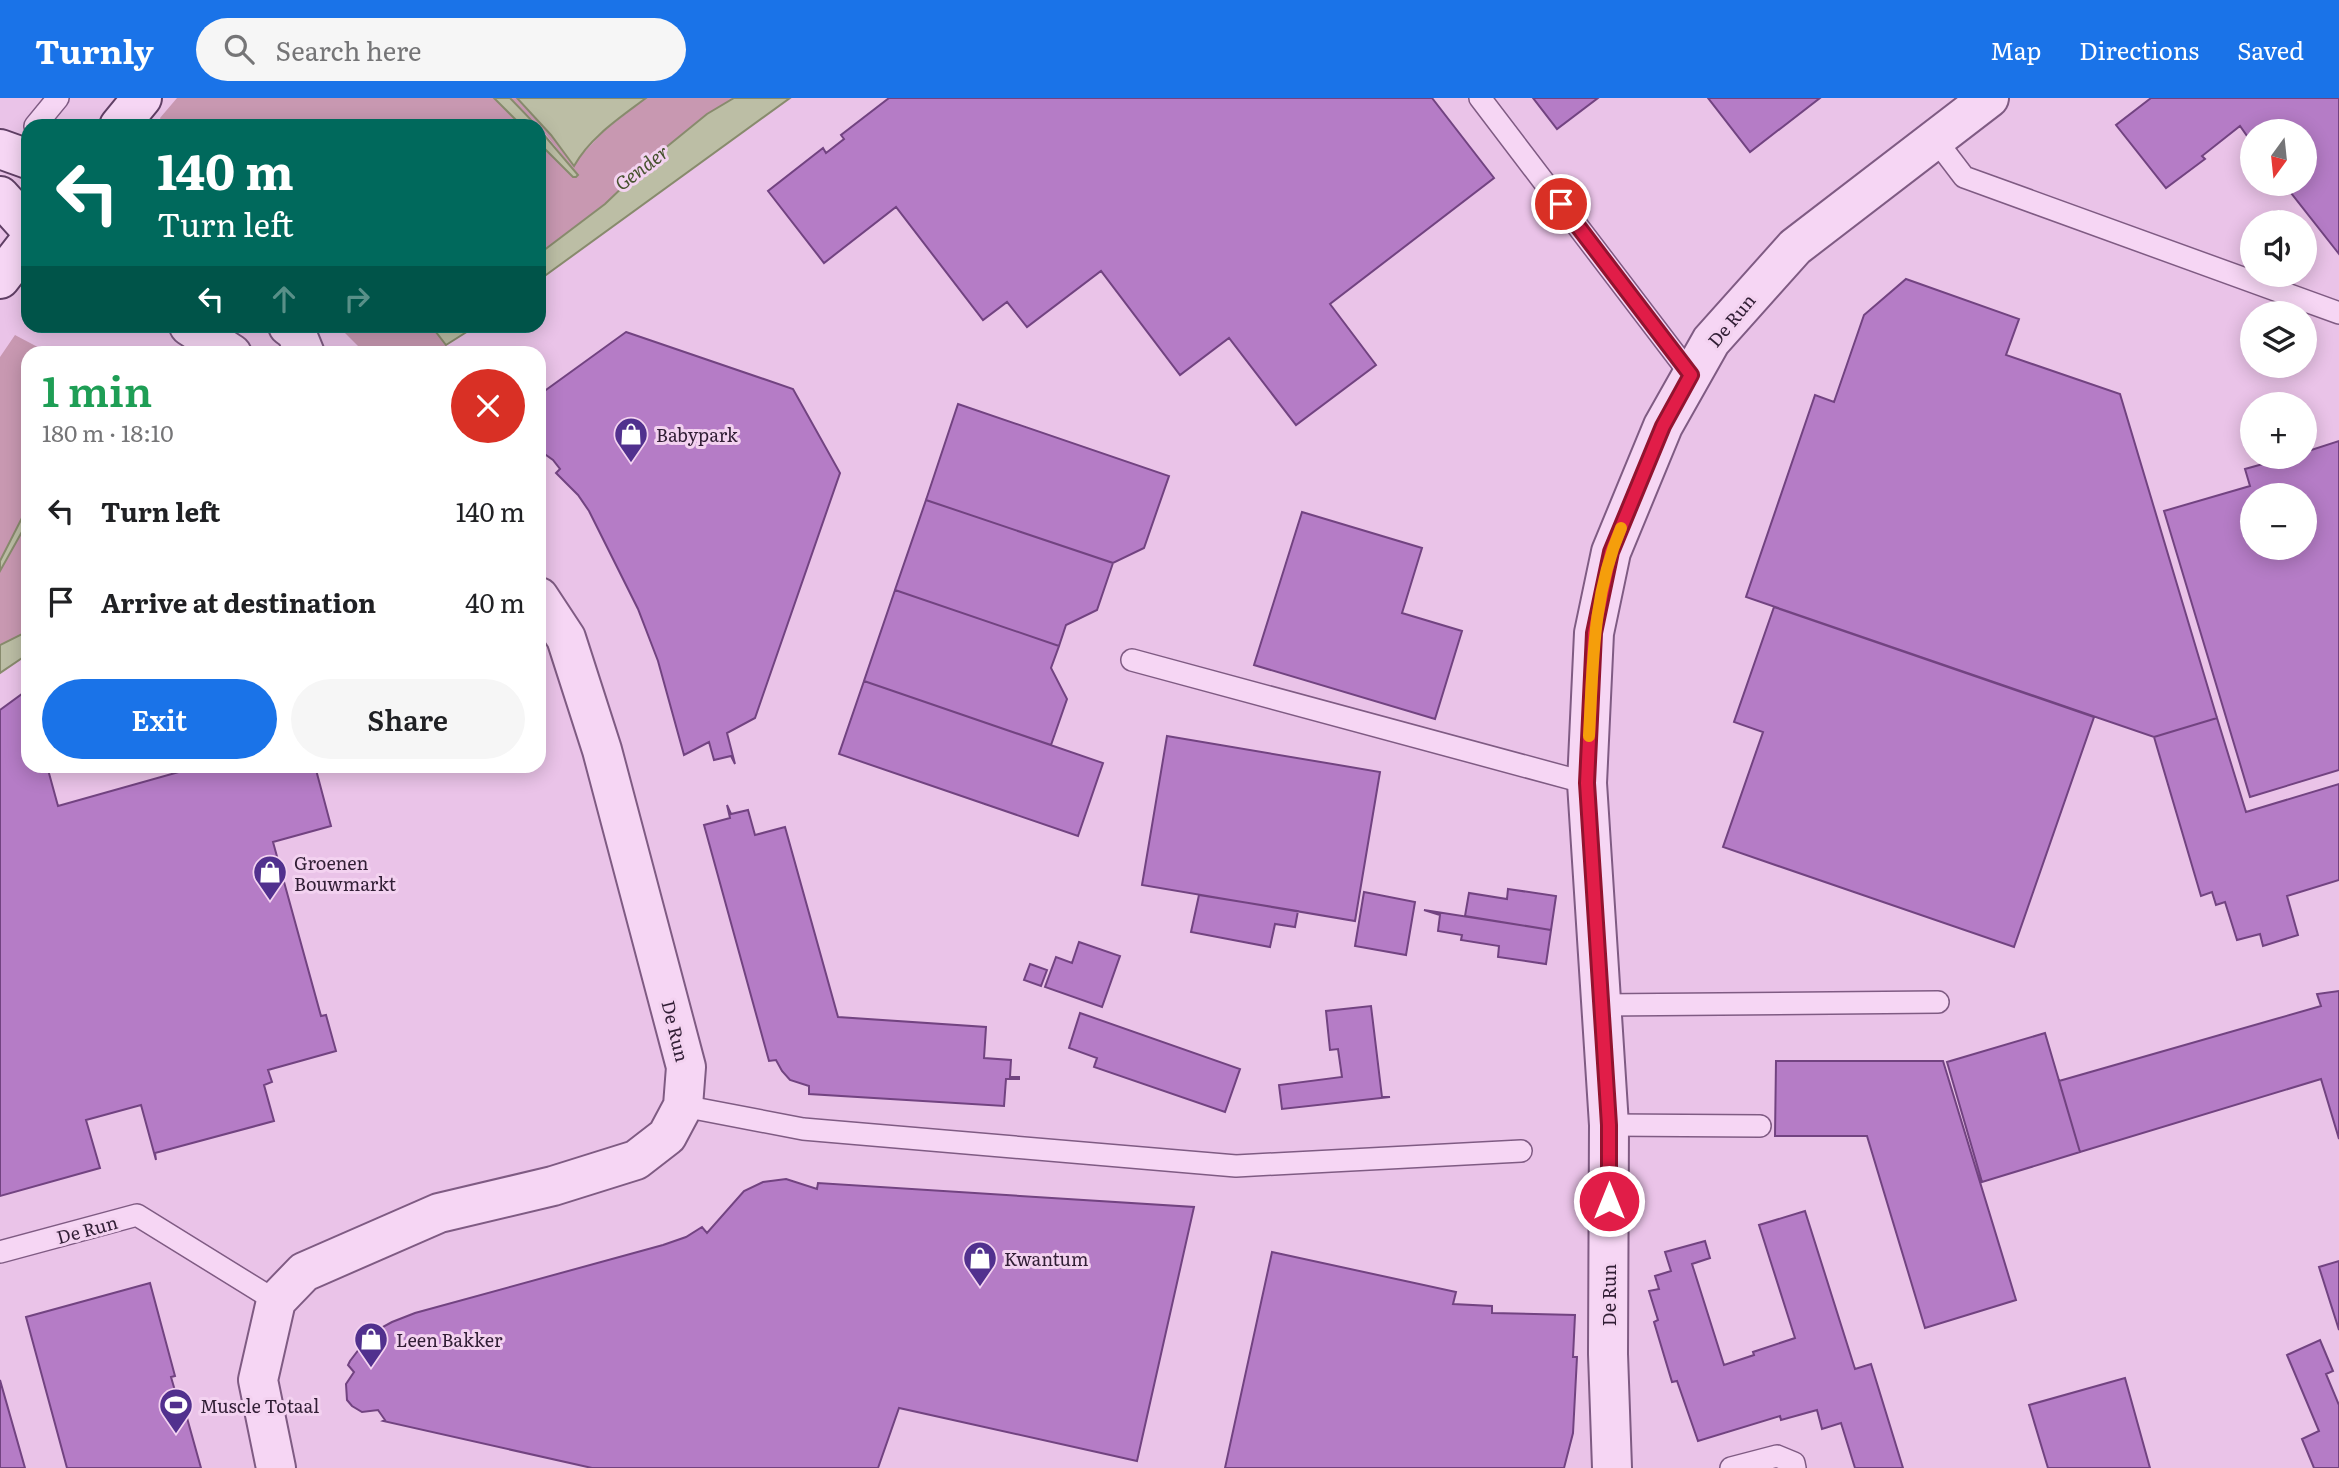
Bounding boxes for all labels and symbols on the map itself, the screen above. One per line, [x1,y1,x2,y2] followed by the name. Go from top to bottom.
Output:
[2240,119,2317,196] north arrow
[608,137,674,197] water label: Gender
[1531,174,1591,234] pin
[1701,287,1761,353] street label: De Run
[612,415,650,464] shop icon: Babypark
[656,421,739,448] place label: Babypark
[294,849,397,897] place label: Groenen Bouwmarkt
[251,853,289,902] shop icon: Groenen Bouwmarkt
[655,998,697,1065] street label: De Run
[1572,1164,1646,1238] position arrow
[53,1208,121,1250] street label: De Run
[961,1239,999,1288] shop icon: Kwantum
[1004,1245,1088,1272] place label: Kwantum
[1595,1264,1622,1326] street label: De Run
[352,1320,390,1369] shop icon: Leen Bakker
[396,1326,503,1353] place label: Leen Bakker
[157,1386,195,1435] sports icon: Muscle Totaal
[200,1392,319,1419] place label: Muscle Totaal

